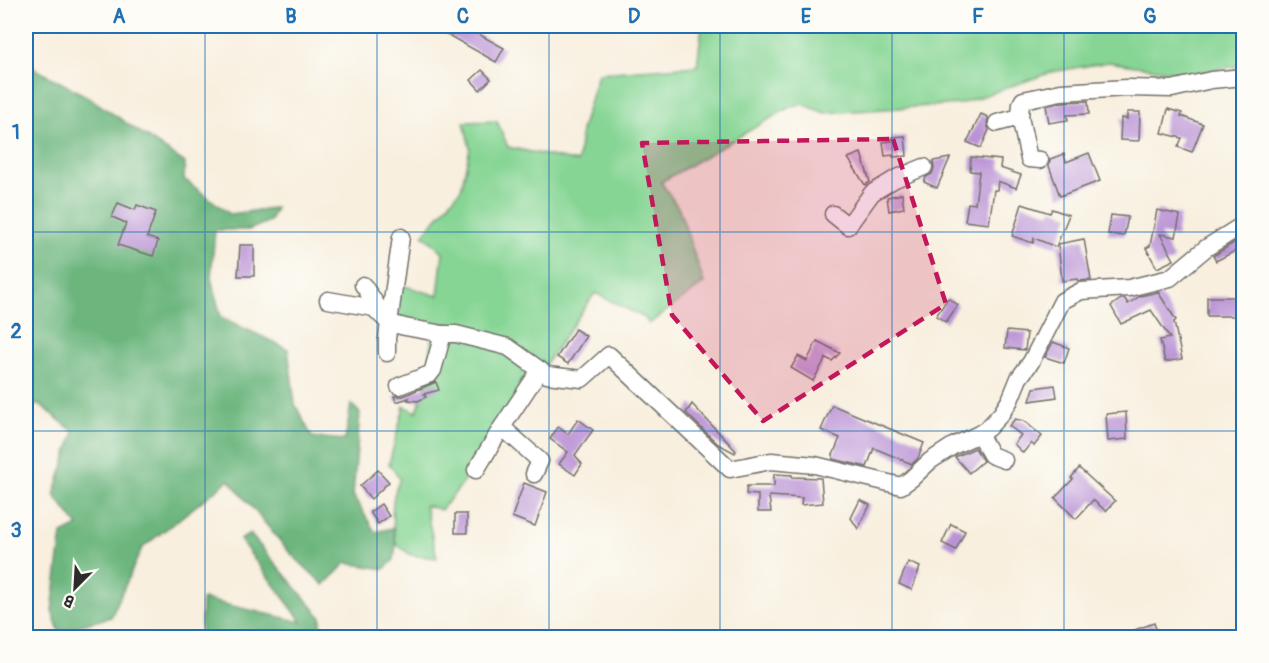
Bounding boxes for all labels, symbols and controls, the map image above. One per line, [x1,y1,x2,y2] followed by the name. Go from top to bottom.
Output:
[113,4,126,29] text: A
[285,4,297,29] text: B
[457,4,469,29] text: C
[628,4,641,29] text: D
[801,4,812,29] text: E
[972,4,984,29] text: F
[1143,4,1157,29] text: G
[12,120,20,145] text: 1
[10,319,22,344] text: 2
[10,518,22,543] text: 3
[45,558,105,618] north arrow
[61,590,78,612] text: B

